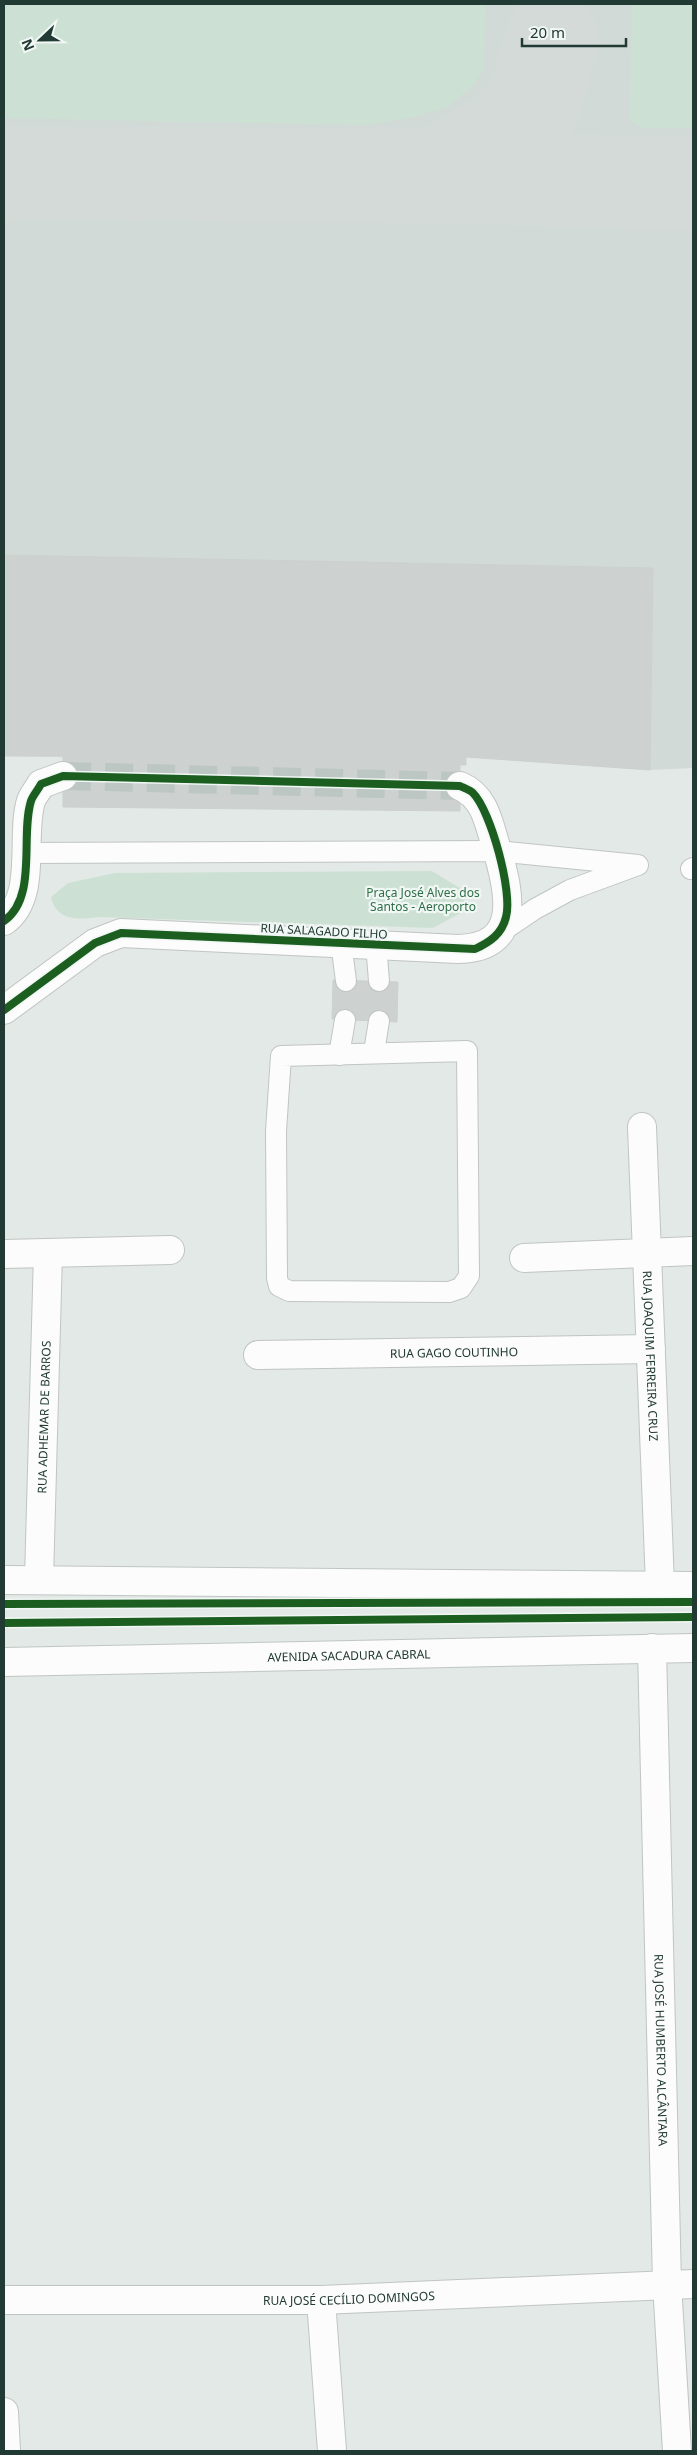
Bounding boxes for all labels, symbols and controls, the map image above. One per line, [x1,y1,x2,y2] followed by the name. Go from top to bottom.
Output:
[15,15,65,65] north arrow
[522,15,626,47] scale bar
[530,22,565,42] text: 20 m
[17,36,38,54] text: N
[366,884,480,915] park label: Praça José Alves dos Santos - Aeroporto
[260,919,388,943] street label: RUA SALAGADO FILHO
[639,1270,663,1442] street label: RUA JOAQUIM FERREIRA CRUZ
[33,1340,54,1494] street label: RUA ADHEMAR DE BARROS
[390,1343,518,1361] street label: RUA GAGO COUTINHO
[267,1645,431,1665] street label: AVENIDA SACADURA CABRAL
[651,1954,672,2147] street label: RUA JOSÉ HUMBERTO ALCÂNTARA
[263,2287,436,2309] street label: RUA JOSÉ CECÍLIO DOMINGOS

